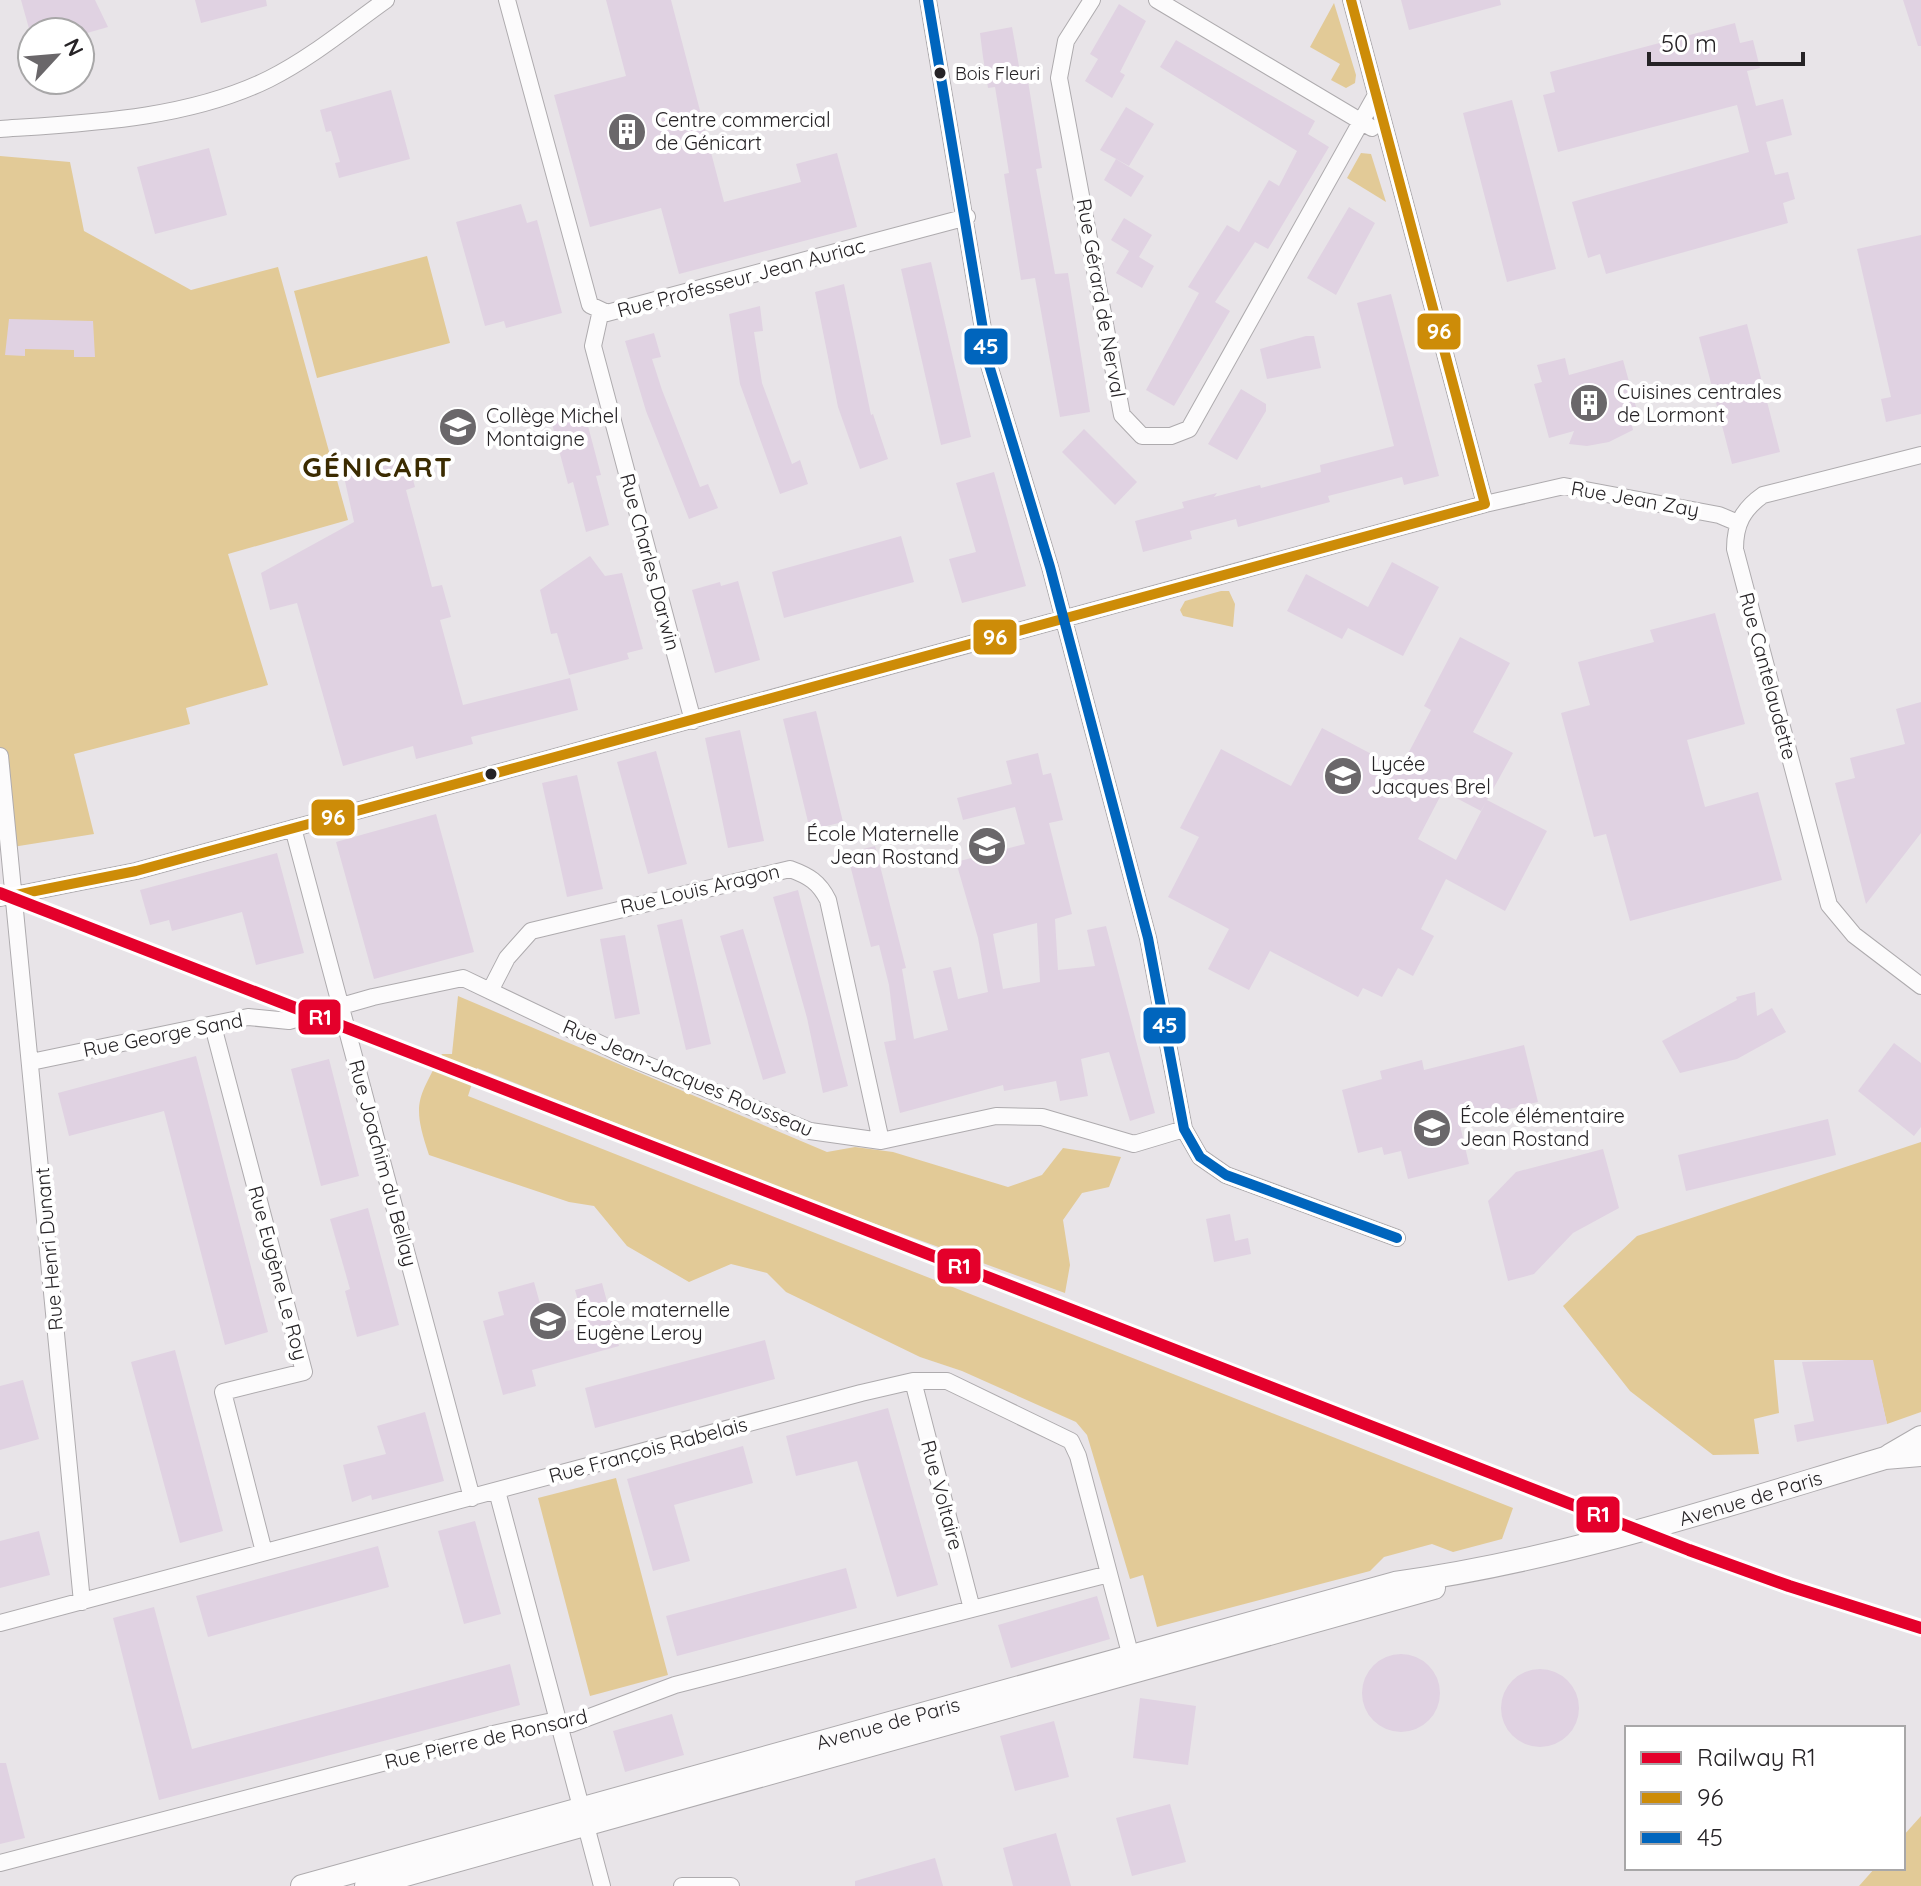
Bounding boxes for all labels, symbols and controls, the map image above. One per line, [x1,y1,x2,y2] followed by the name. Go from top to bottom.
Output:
[16,16,96,96] north arrow
[1649,16,1803,66] scale bar
[1661,28,1717,58] text: 50 m
[58,34,90,61] text: N
[955,62,1040,85] place label: Bois Fleuri
[932,65,948,81] marker: Bois Fleuri
[655,107,831,155] place label: Centre commercial de Génicart
[606,111,648,153] building icon: Centre commercial de Génicart
[1072,196,1131,399] street label: Rue Gérard de Nerval
[614,232,868,323] street label: Rue Professeur Jean Auriac
[1416,312,1462,351] line badge: 96
[1427,317,1451,345] text: 96
[963,327,1009,366] line badge: 45
[973,332,999,360] text: 45
[1617,379,1782,427] place label: Cuisines centrales de Lormont
[1568,382,1610,424] building icon: Cuisines centrales de Lormont
[486,403,619,451] place label: Collège Michel Montaigne
[437,406,479,448] school or university icon: Collège Michel Montaigne
[302,449,454,484] district label: GÉNICART
[615,471,686,653] street label: Rue Charles Darwin
[1569,475,1701,522] street label: Rue Jean Zay
[1734,589,1803,762] street label: Rue Cantelaudette
[972,618,1018,656] line badge: 96
[983,623,1007,651] text: 96
[1371,751,1491,799] place label: Lycée Jacques Brel
[1322,755,1364,797] school or university icon: Lycée Jacques Brel
[483,766,499,782] unlabelled marker
[310,798,356,837] line badge: 96
[321,803,345,831] text: 96
[807,821,959,869] place label: École Maternelle Jean Rostand
[966,825,1008,867] school or university icon: École Maternelle Jean Rostand
[618,858,782,919] street label: Rue Louis Aragon
[297,998,342,1036] line badge: R1
[308,1003,332,1031] text: R1
[1142,1006,1187,1045] line badge: 45
[81,1007,245,1062] street label: Rue George Sand
[1152,1011,1178,1039] text: 45
[559,1013,817,1142] street label: Rue Jean-Jacques Rousseau
[344,1057,423,1269] street label: Rue Joachim du Bellay
[1460,1103,1625,1151] place label: École élémentaire Jean Rostand
[1411,1107,1453,1149] school or university icon: École élémentaire Jean Rostand
[29,1166,68,1332] street label: Rue Henri Dunant
[243,1183,314,1363] street label: Rue Eugène Le Roy
[936,1247,982,1285] line badge: R1
[947,1252,971,1280] text: R1
[576,1297,730,1345] place label: École maternelle Eugène Leroy
[527,1300,569,1342] school or university icon: École maternelle Eugène Leroy
[546,1411,750,1488] street label: Rue François Rabelais
[916,1437,969,1552] street label: Rue Voltaire
[1676,1465,1825,1531] street label: Avenue de Paris
[1575,1495,1621,1534] line badge: R1
[1586,1500,1610,1528] text: R1
[813,1691,962,1755] street label: Avenue de Paris
[382,1703,590,1774] street label: Rue Pierre de Ronsard
[1625,1726,1905,1870] legend
[1697,1742,1816,1772] text: Railway R1
[1697,1782,1723,1812] text: 96
[1697,1822,1723,1852] text: 45

